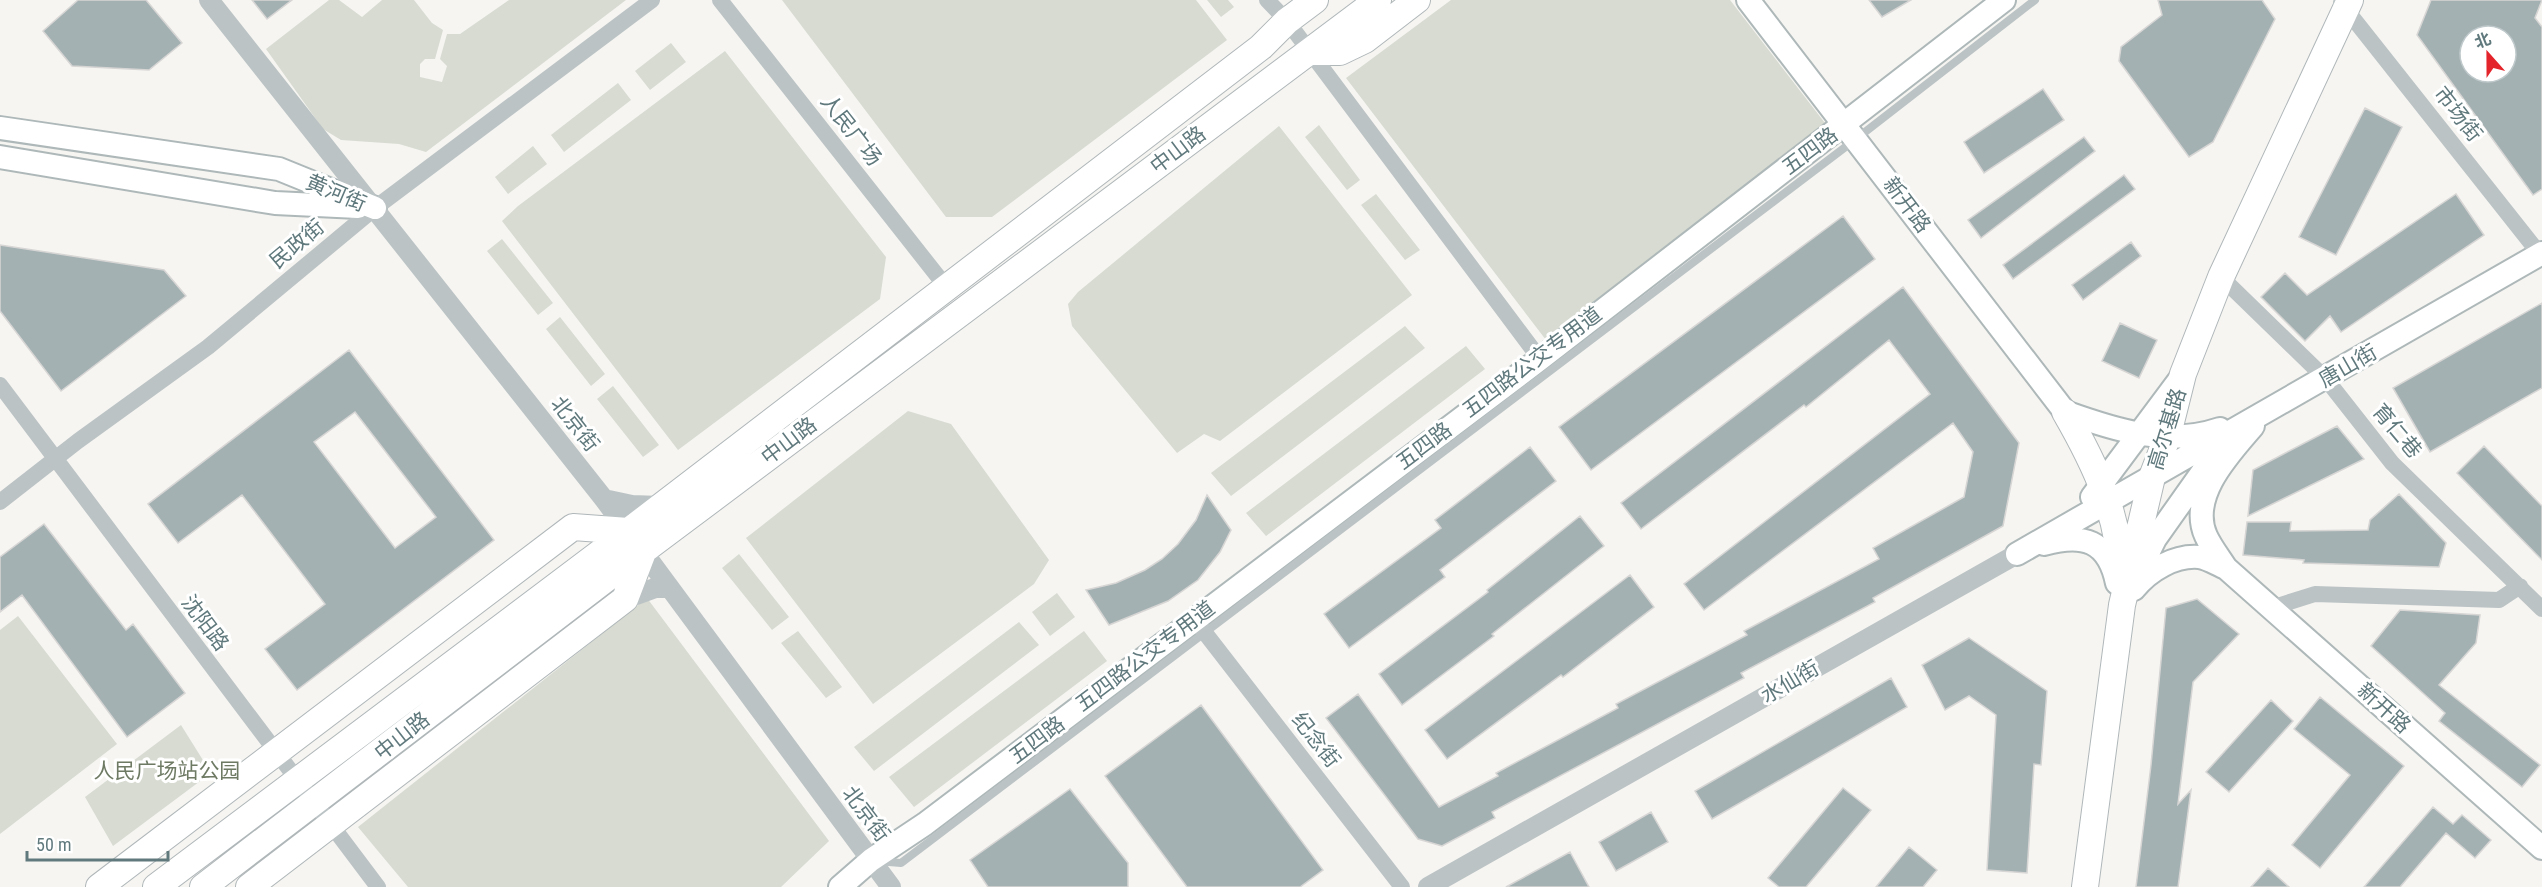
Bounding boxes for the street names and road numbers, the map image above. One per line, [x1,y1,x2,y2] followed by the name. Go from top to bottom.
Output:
[2429,82,2487,146] street label: 市场街
[816,90,886,170] street label: 人民广场
[1146,121,1210,179] street label: 中山路
[1778,122,1842,180] street label: 五四路
[302,170,370,216] street label: 黄河街
[1878,173,1936,237] street label: 新开路
[265,215,329,273] street label: 民政街
[1458,302,1606,422] street label: 五四路公交专用道
[2315,340,2381,392] street label: 唐山街
[2143,385,2191,473] street label: 高尔基路
[546,392,604,456] street label: 北京街
[2368,399,2426,463] street label: 育仁巷
[757,412,821,470] street label: 中山路
[1392,417,1456,475] street label: 五四路
[176,591,234,655] street label: 沈阳路
[1071,596,1219,716] street label: 五四路公交专用道
[1757,656,1823,708] street label: 水仙街
[2353,678,2415,738] street label: 新开路
[370,707,434,765] street label: 中山路
[1287,708,1345,772] street label: 纪念街
[1005,711,1069,769] street label: 五四路
[837,782,895,846] street label: 北京街

